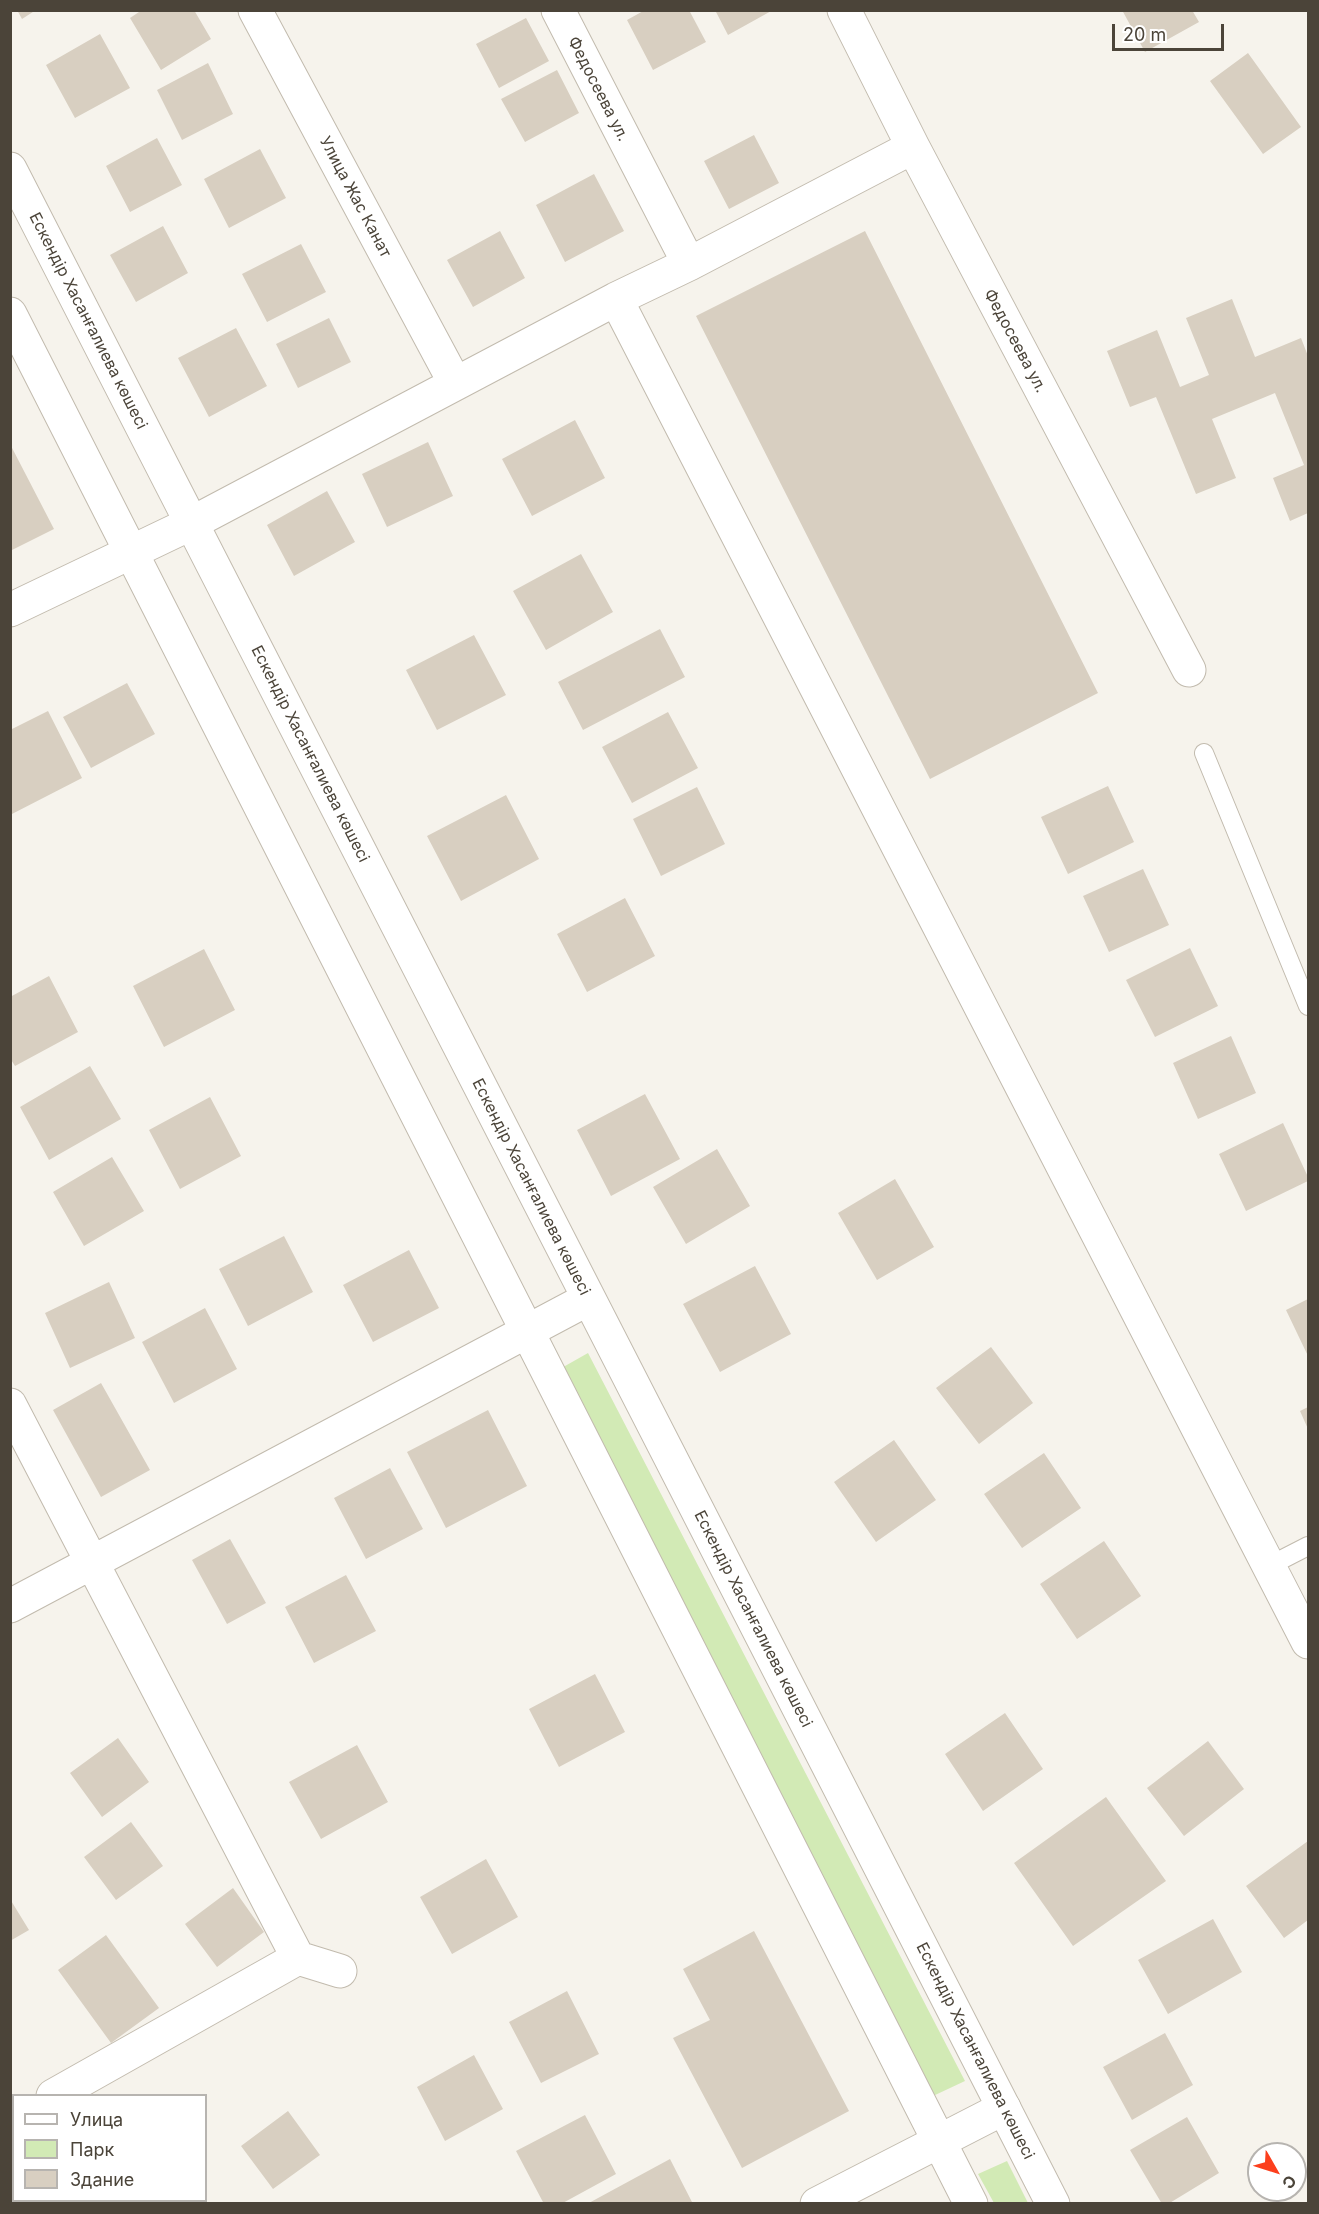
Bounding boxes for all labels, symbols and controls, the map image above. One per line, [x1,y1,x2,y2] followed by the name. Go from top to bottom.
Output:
[1115,12,1228,50] scale bar
[1123,24,1166,45] text: 20 m
[563,34,633,144] street label: Федосеева ул.
[315,133,395,261] street label: Улица Жас Канат
[25,209,151,433] street label: Ескендір Хасанғалиева көшесі
[980,286,1050,396] street label: Федосеева ул.
[247,642,373,866] street label: Ескендір Хасанғалиева көшесі
[468,1075,594,1299] street label: Ескендір Хасанғалиева көшесі
[690,1507,816,1731] street label: Ескендір Хасанғалиева көшесі
[912,1939,1038,2163] street label: Ескендір Хасанғалиева көшесі
[12,2094,207,2202] legend
[70,2109,123,2130] text: Улица
[70,2139,114,2160] text: Парк
[1247,2142,1307,2202] north arrow
[70,2169,134,2190] text: Здание
[1278,2171,1301,2193] text: С

